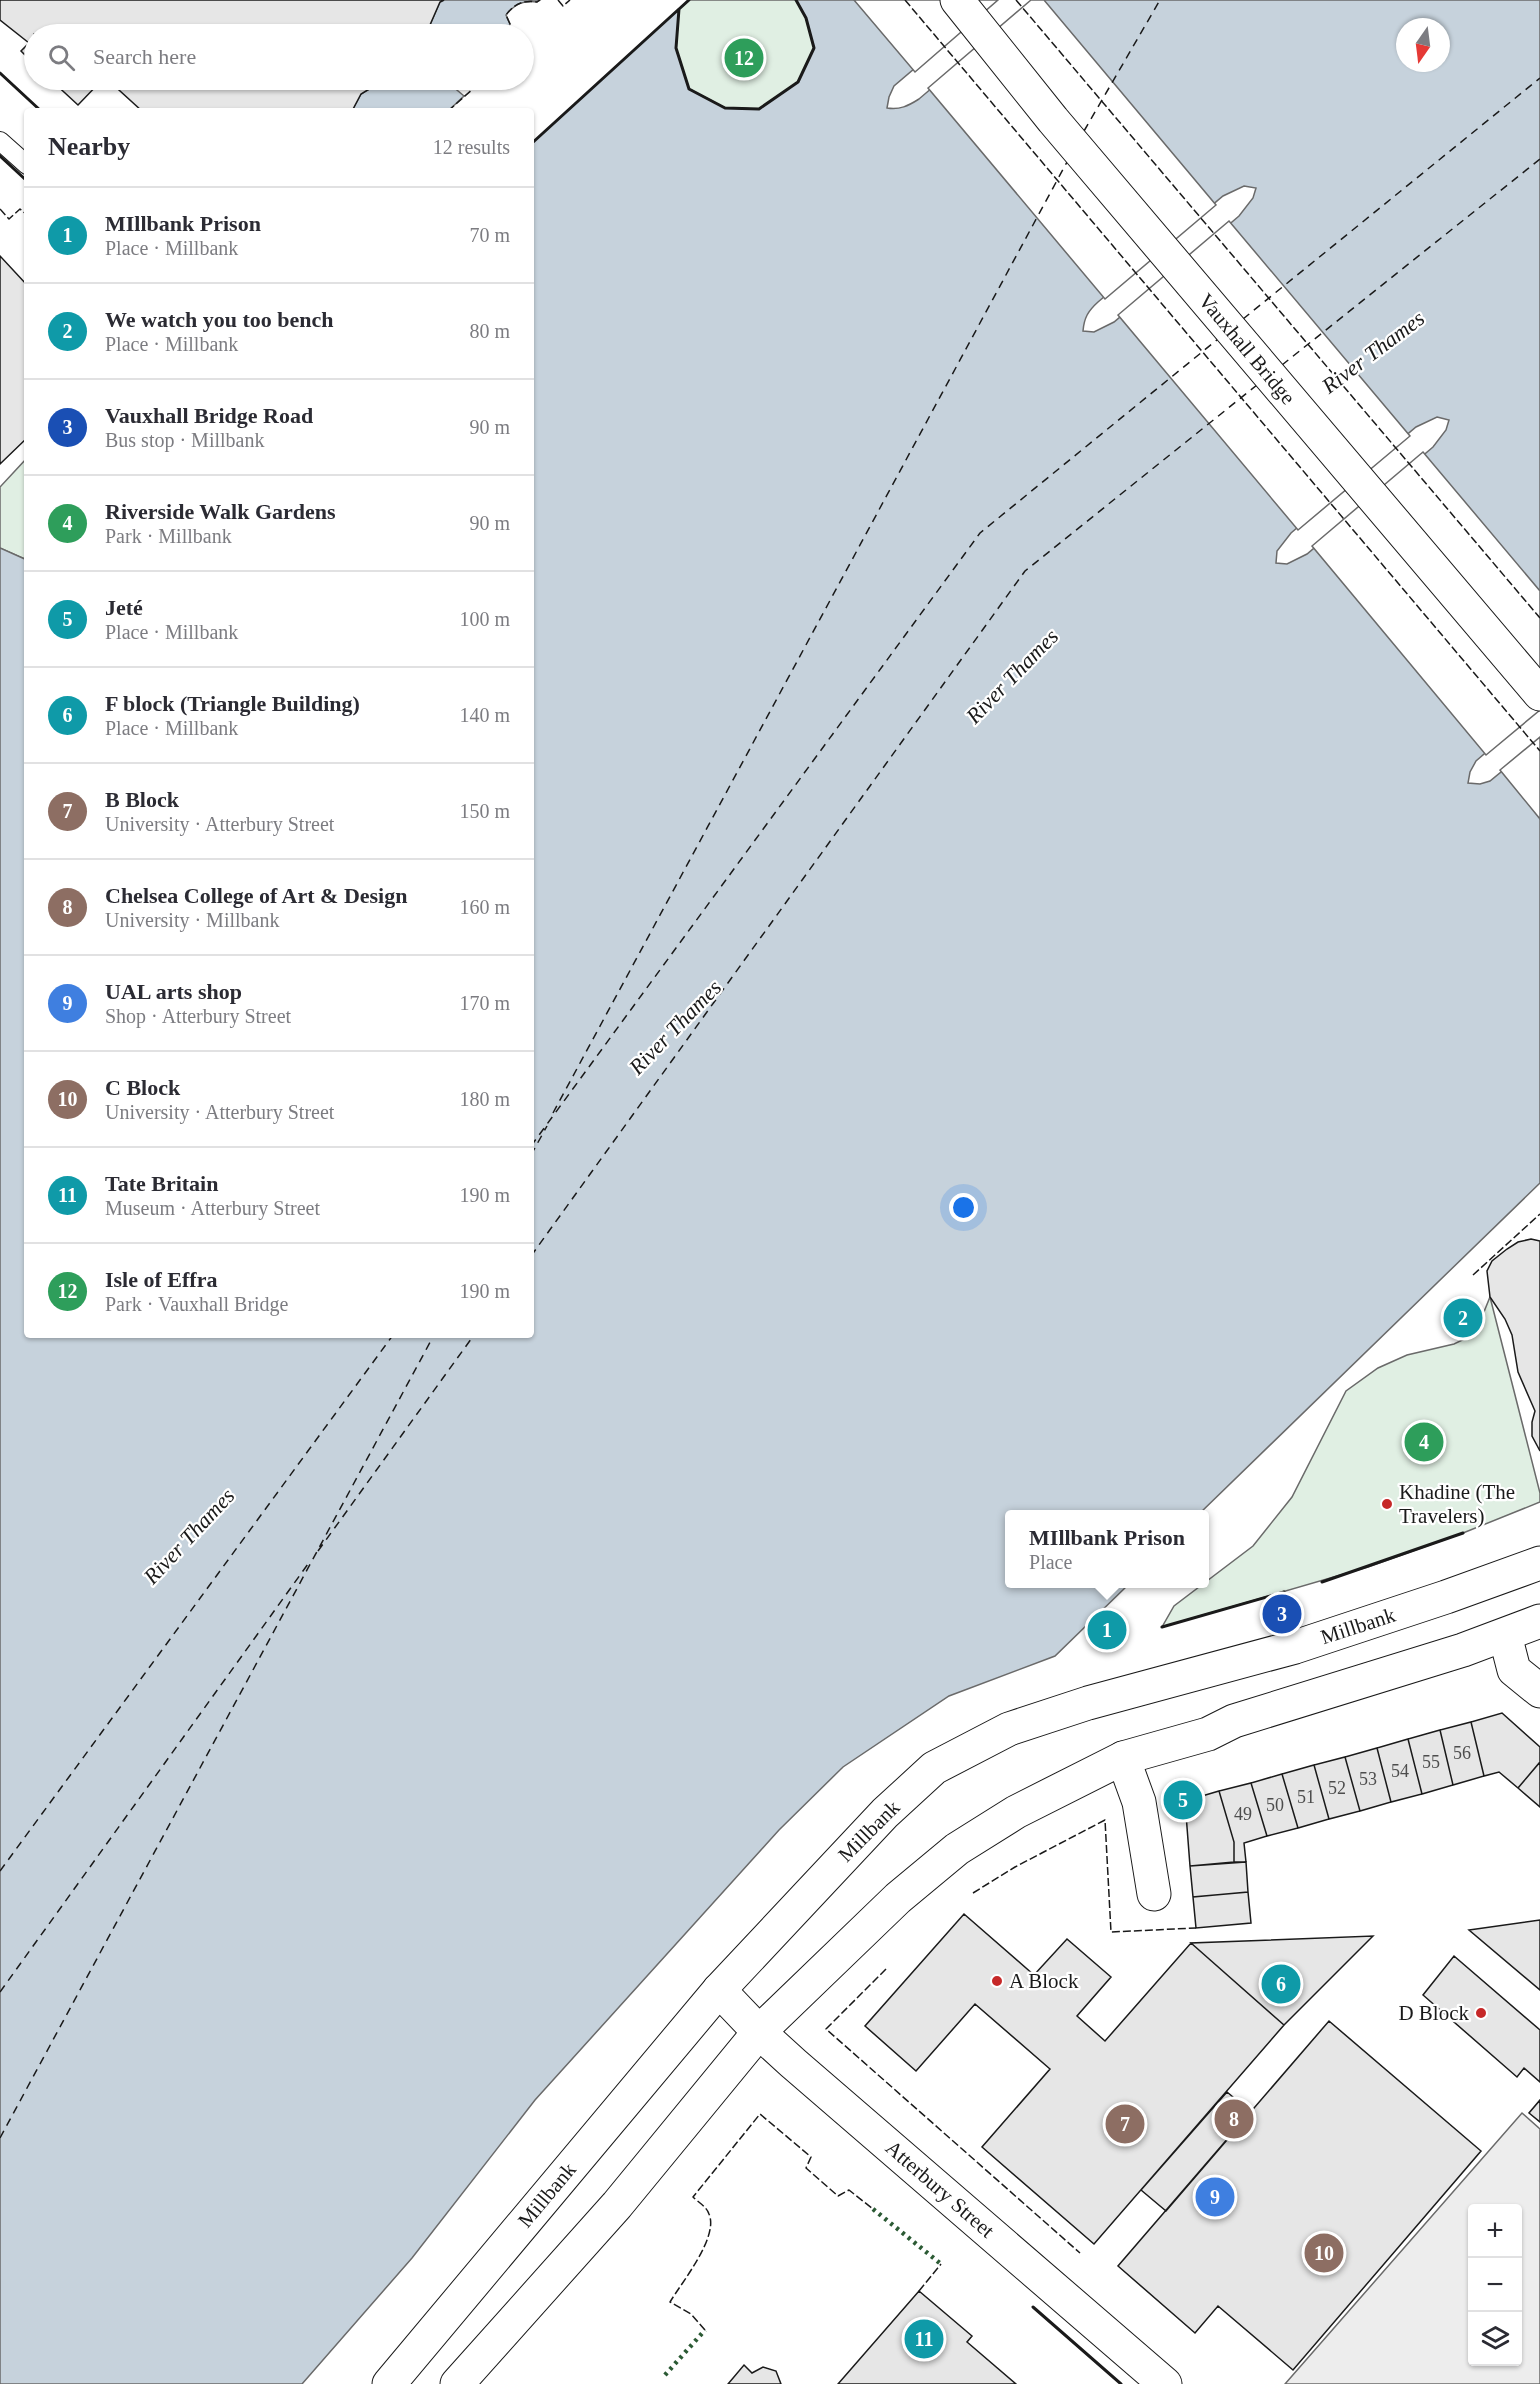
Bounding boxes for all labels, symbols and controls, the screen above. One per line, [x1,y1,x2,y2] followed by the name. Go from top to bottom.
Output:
[1396,18,1450,72] north arrow
[24,24,534,90] search box
[724,36,764,80] pin: 12
[45,41,78,74] icon: search
[93,44,196,69] text: Search here
[48,132,130,161] text: Nearby
[433,136,510,158] text: 12 results
[105,211,261,236] text: MIllbank Prison
[63,224,73,246] text: 1
[469,224,510,246] text: 70 m
[105,237,238,259] text: Place · Millbank
[1194,289,1300,409] street label: Vauxhall Bridge
[1316,305,1429,399] water label: River Thames
[105,307,334,332] text: We watch you too bench
[63,320,73,342] text: 2
[469,320,510,342] text: 80 m
[105,333,238,355] text: Place · Millbank
[105,403,313,428] text: Vauxhall Bridge Road
[63,416,73,438] text: 3
[469,416,510,438] text: 90 m
[105,429,264,451] text: Bus stop · Millbank
[105,499,336,524] text: Riverside Walk Gardens
[63,512,73,534] text: 4
[469,512,510,534] text: 90 m
[105,525,232,547] text: Park · Millbank
[105,595,143,620] text: Jeté
[63,608,73,630] text: 5
[459,608,510,630] text: 100 m
[105,621,238,643] text: Place · Millbank
[960,624,1063,729] water label: River Thames
[105,691,360,716] text: F block (Triangle Building)
[63,704,73,726] text: 6
[459,704,510,726] text: 140 m
[105,717,238,739] text: Place · Millbank
[105,787,179,812] text: B Block
[63,800,73,822] text: 7
[459,800,510,822] text: 150 m
[105,813,334,835] text: University · Atterbury Street
[105,883,407,908] text: Chelsea College of Art & Design
[63,896,73,918] text: 8
[459,896,510,918] text: 160 m
[105,909,279,931] text: University · Millbank
[623,975,726,1080] water label: River Thames
[105,979,242,1004] text: UAL arts shop
[63,992,73,1014] text: 9
[459,992,510,1014] text: 170 m
[105,1005,291,1027] text: Shop · Atterbury Street
[105,1075,180,1100] text: C Block
[58,1088,78,1110] text: 10
[459,1088,510,1110] text: 180 m
[105,1101,334,1123] text: University · Atterbury Street
[105,1171,218,1196] text: Tate Britain
[58,1184,77,1206] text: 11
[459,1184,510,1206] text: 190 m
[949,1193,978,1222] your location
[105,1197,320,1219] text: Museum · Atterbury Street
[105,1267,217,1292] text: Isle of Effra
[58,1280,78,1302] text: 12
[459,1280,510,1302] text: 190 m
[105,1293,289,1315] text: Park · Vauxhall Bridge
[1444,1296,1482,1340] pin: 2
[1404,1420,1444,1464] pin: 4
[1399,1480,1515,1528] place label: Khadine (The Travelers)
[138,1483,240,1590] water label: River Thames
[1380,1497,1394,1511] marker: Khadine (The Travelers)
[1005,1510,1209,1588] popup
[1029,1525,1185,1550] text: MIllbank Prison
[1029,1551,1072,1573] text: Place
[1262,1592,1302,1636] pin: 3
[1318,1603,1399,1649] street label: Millbank
[1088,1608,1126,1652] pin: 1
[1453,1743,1471,1763] house number: 56
[1422,1752,1440,1772] house number: 55
[1391,1761,1409,1781] house number: 54
[1359,1769,1377,1789] house number: 53
[1164,1778,1202,1822] pin: 5
[1328,1778,1346,1798] house number: 52
[1297,1787,1315,1807] house number: 51
[833,1795,905,1867] street label: Millbank
[1266,1795,1284,1815] house number: 50
[1234,1804,1252,1824] house number: 49
[1262,1962,1300,2006] pin: 6
[1009,1969,1079,1993] place label: A Block
[990,1974,1004,1988] marker: A Block
[1398,2001,1469,2025] place label: D Block
[1474,2006,1488,2020] marker: D Block
[1214,2096,1254,2142] pin: 8
[1106,2102,1144,2146] pin: 7
[881,2135,999,2243] street label: Atterbury Street
[513,2157,581,2232] street label: Millbank
[1196,2174,1234,2220] pin: 9
[1468,2204,1522,2366] map controls
[1468,2204,1522,2258] button: +
[1304,2230,1344,2276] pin: 10
[1468,2258,1522,2312] button: −
[1468,2312,1522,2366] button: layers
[904,2316,944,2362] pin: 11

